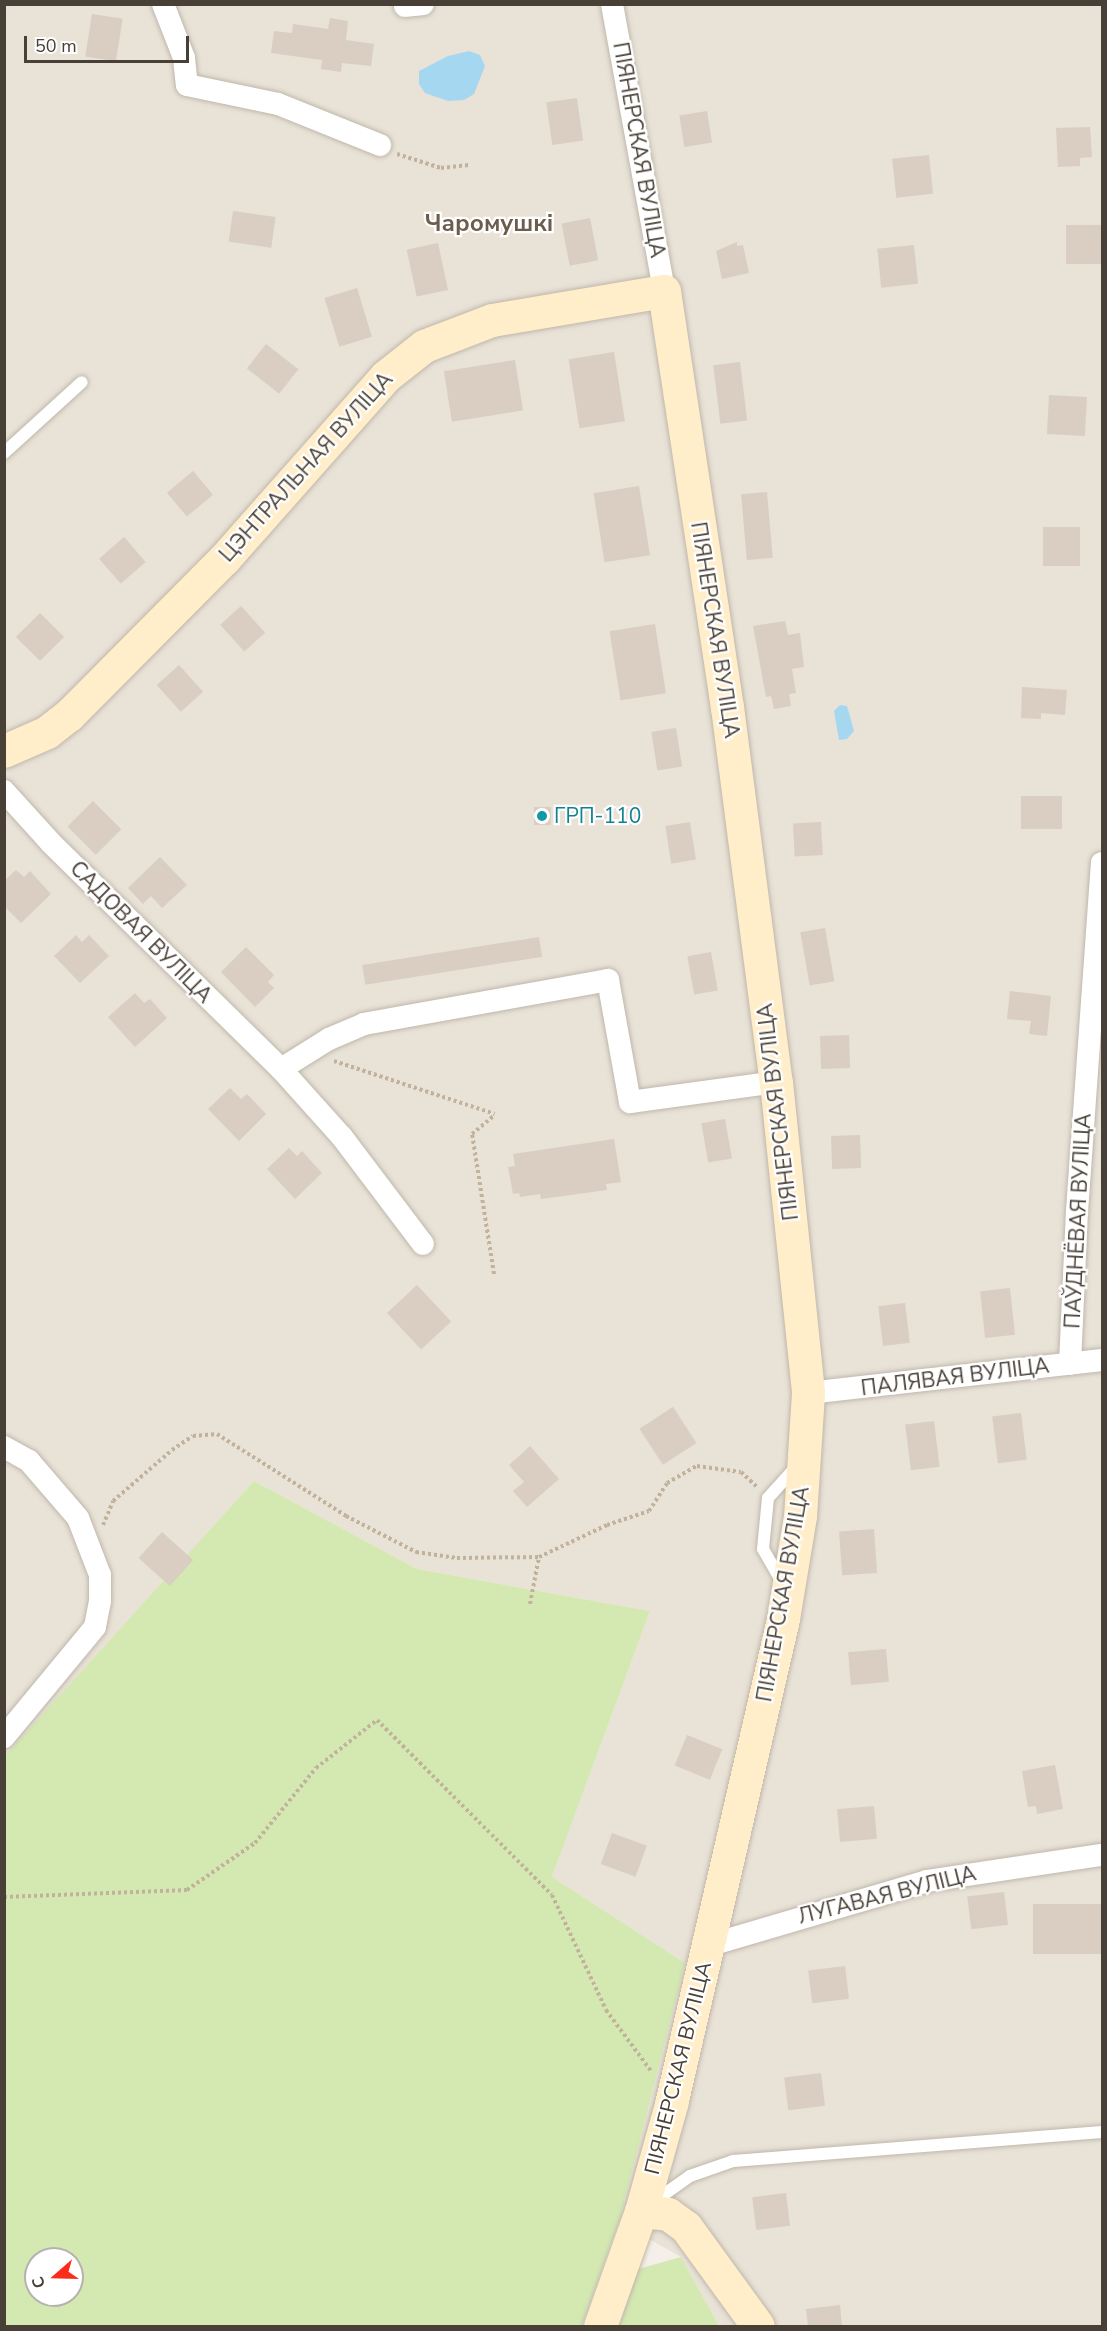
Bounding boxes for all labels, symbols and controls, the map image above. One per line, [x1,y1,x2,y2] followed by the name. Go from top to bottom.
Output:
[27,24,192,62] scale bar
[35,34,77,58] text: 50 m
[608,40,670,260] street label: ПІЯНЕРСКАЯ ВУЛІЦА
[425,210,553,238] district label: Чаромушкі
[214,367,398,567] street label: ЦЭНТРАЛЬНАЯ ВУЛІЦА
[685,520,745,740] street label: ПІЯНЕРСКАЯ ВУЛІЦА
[554,803,641,829] place label: ГРП-110
[535,809,549,823] marker: ГРП-110
[65,856,217,1008] street label: САДОВАЯ ВУЛІЦА
[752,1002,804,1222] street label: ПІЯНЕРСКАЯ ВУЛІЦА
[1060,1113,1096,1329] street label: ПАЎДНЁВАЯ ВУЛІЦА
[859,1353,1051,1401] street label: ПАЛЯВАЯ ВУЛІЦА
[752,1484,814,1704] street label: ПІЯНЕРСКАЯ ВУЛІЦА
[795,1861,979,1929] street label: ЛУГАВАЯ ВУЛІЦА
[639,1959,717,2177] street label: ПІЯНЕРСКАЯ ВУЛІЦА
[24,2247,84,2307] north arrow
[27,2274,51,2291] text: С

